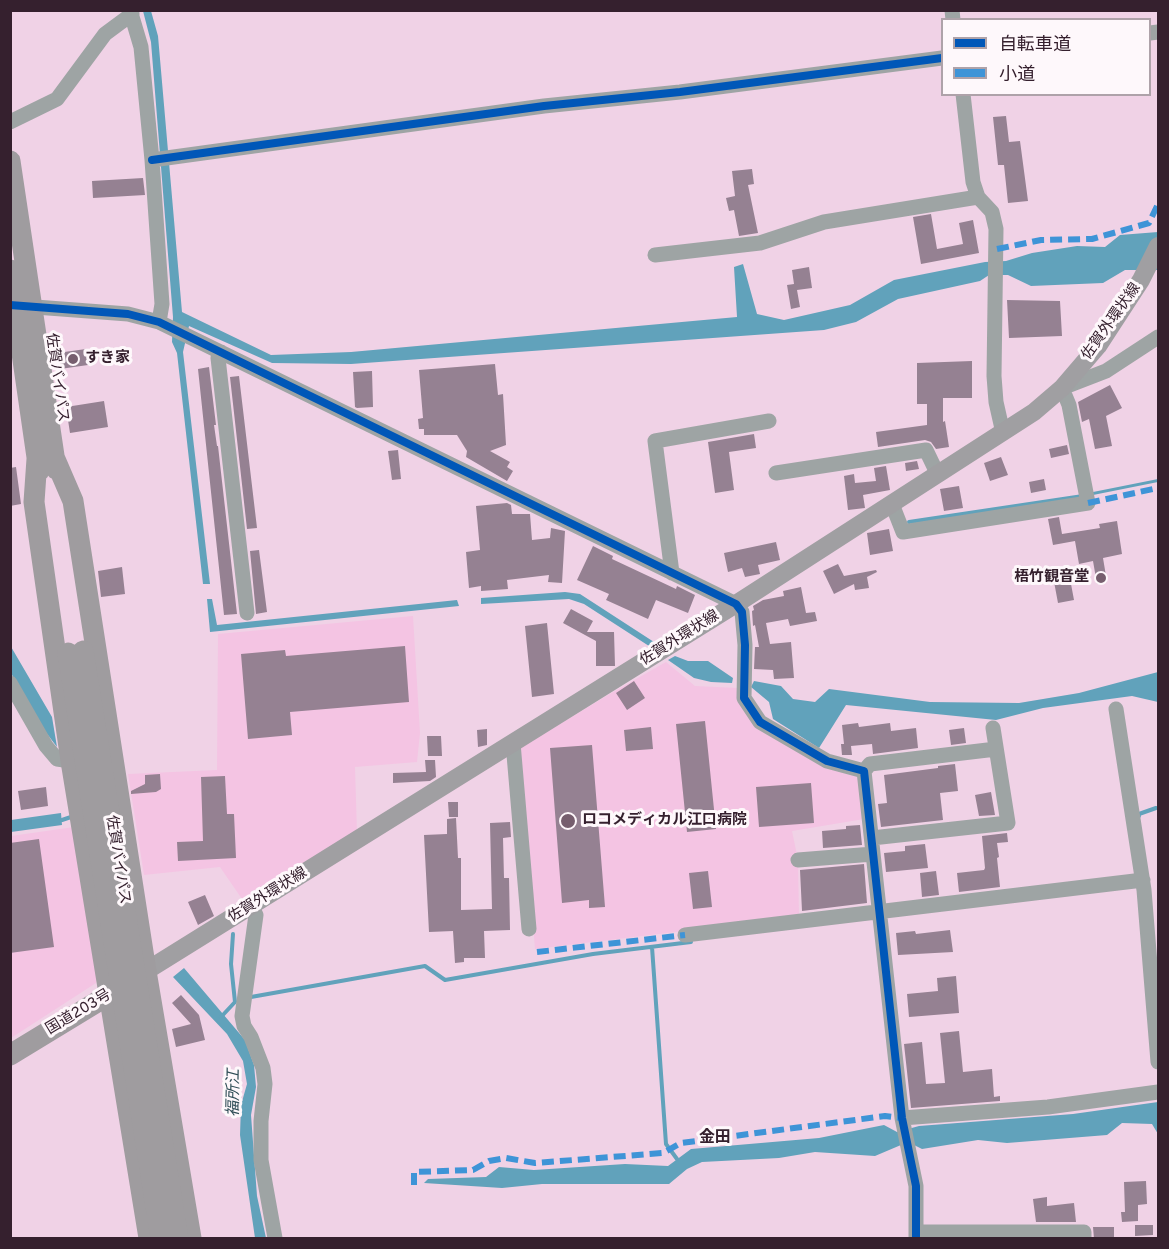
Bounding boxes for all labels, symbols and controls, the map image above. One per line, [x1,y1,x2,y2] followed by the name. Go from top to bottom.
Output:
[941,18,1151,96] legend
[999,34,1071,57] text: 自転車道
[999,64,1035,87] text: 小道
[1079,280,1145,364] street label: 佐賀外環状線
[41,332,71,424] street label: 佐賀バイパス
[85,350,130,368] place label: すき家
[66,352,80,366] marker: すき家
[1014,569,1089,587] place label: 梧竹観音堂
[1094,571,1108,585] marker: 梧竹観音堂
[637,608,723,670] street label: 佐賀外環状線
[559,812,577,830] marker: ロコメディカル江口病院
[582,812,747,830] place label: ロコメディカル江口病院
[101,814,133,906] street label: 佐賀バイパス
[225,865,311,927] street label: 佐賀外環状線
[43,987,115,1039] street label: 国道203号
[225,1069,245,1117] water label: 福所江
[699,1129,731,1149] district label: 金田

